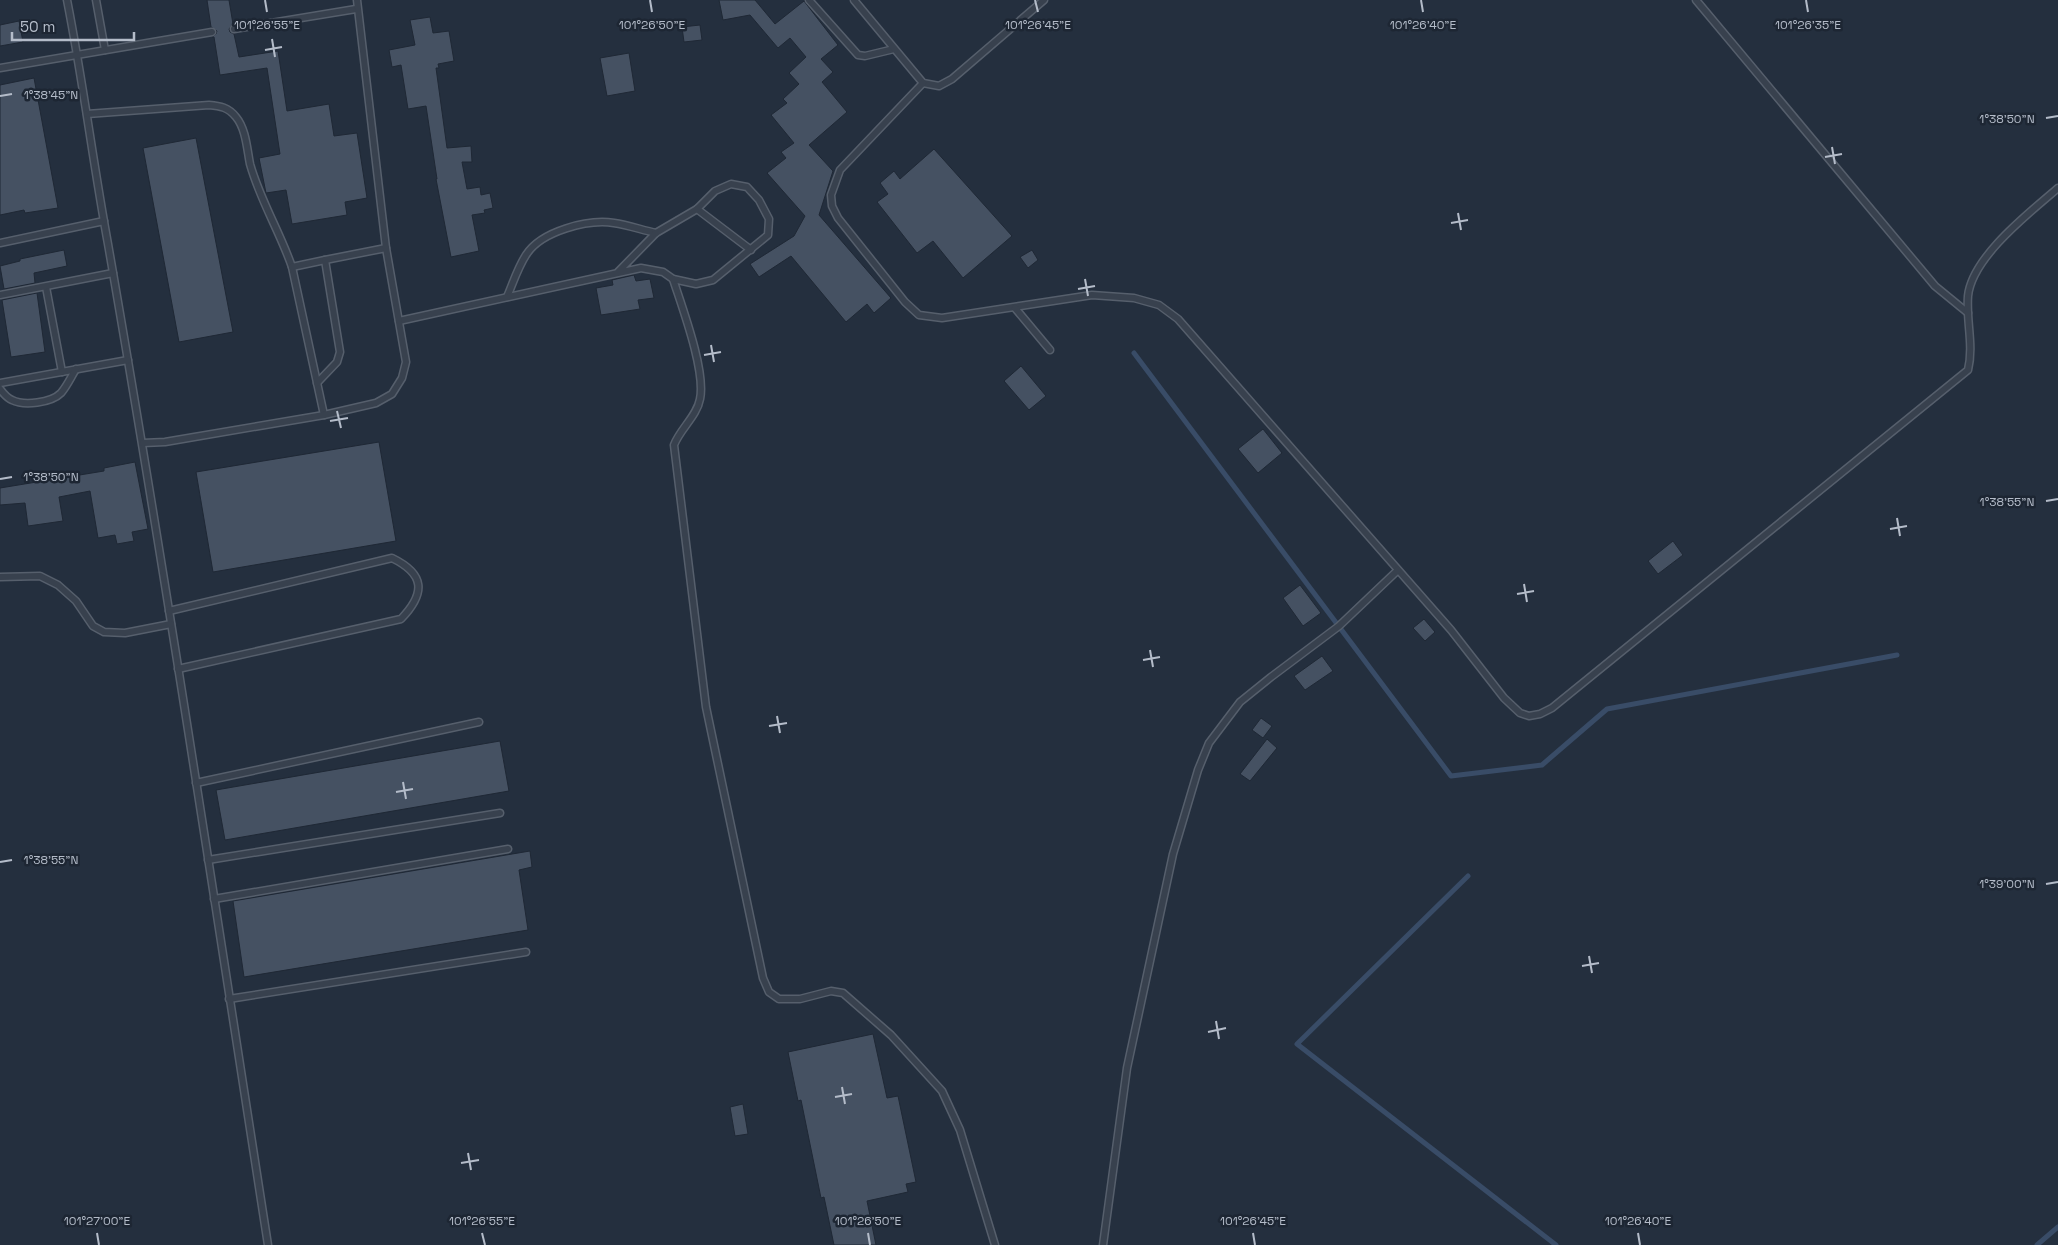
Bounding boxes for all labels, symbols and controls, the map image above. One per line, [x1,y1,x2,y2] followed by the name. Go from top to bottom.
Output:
[12,10,135,42] scale bar
[20,17,55,36] text: 50 m
[234,17,300,33] text: 101°26'55"E
[619,17,686,33] text: 101°26'50"E
[1005,17,1071,33] text: 101°26'45"E
[1390,17,1456,33] text: 101°26'40"E
[1775,17,1841,33] text: 101°26'35"E
[24,87,78,103] text: 1°38'45"N
[1979,111,2035,127] text: 1°38'50"N
[23,469,79,485] text: 1°38'50"N
[1980,494,2034,510] text: 1°38'55"N
[24,852,78,868] text: 1°38'55"N
[1979,876,2035,892] text: 1°39'00"N
[64,1213,130,1229] text: 101°27'00"E
[449,1213,515,1229] text: 101°26'55"E
[835,1213,902,1229] text: 101°26'50"E
[1220,1213,1286,1229] text: 101°26'45"E
[1605,1213,1671,1229] text: 101°26'40"E

